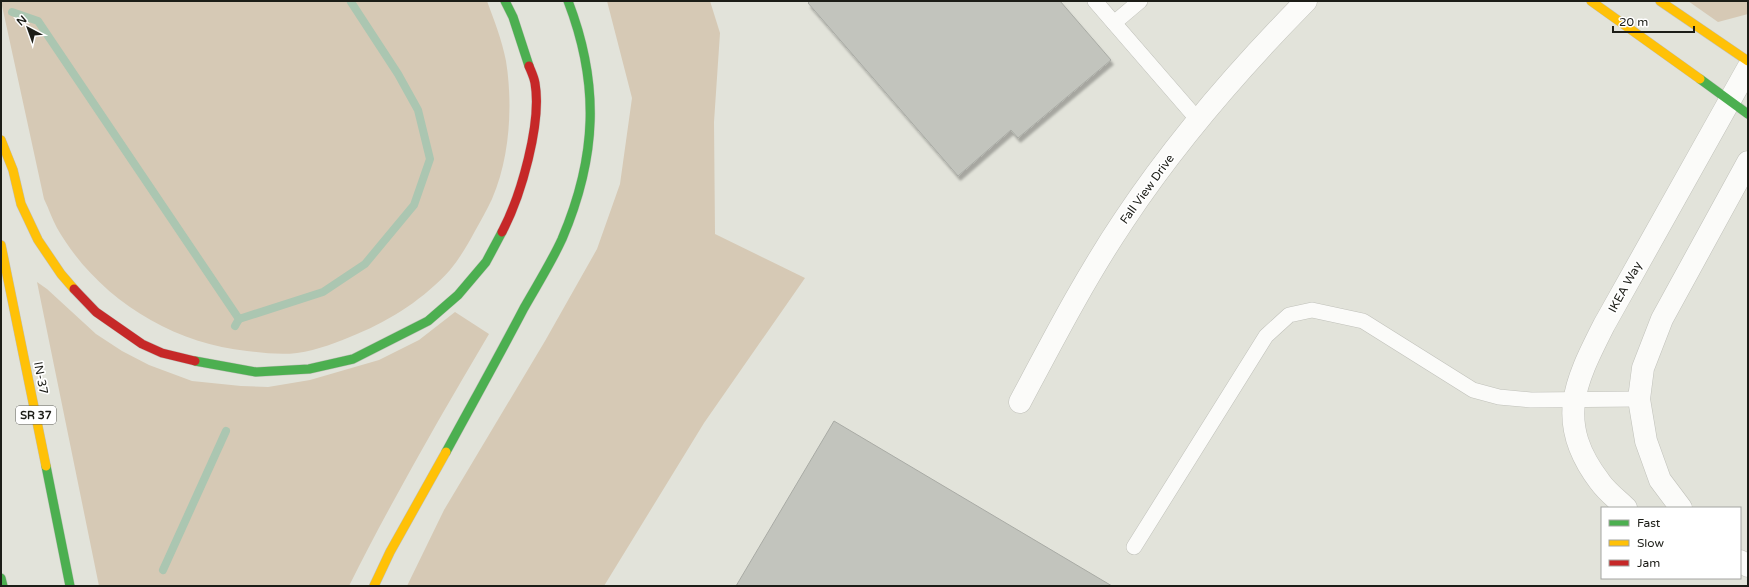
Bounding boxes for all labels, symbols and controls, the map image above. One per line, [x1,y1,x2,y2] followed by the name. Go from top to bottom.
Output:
[8,8,48,48] north arrow
[1613,8,1694,34] scale bar
[14,13,29,29] text: N
[1619,15,1648,29] text: 20 m
[1117,151,1177,226] street label: Fall View Drive
[1605,259,1645,315] street label: IKEA Way
[31,360,51,396] street label: IN-37
[16,406,56,424] road number: SR 37
[1601,507,1741,579] legend
[1637,516,1661,530] text: Fast
[1637,536,1664,550] text: Slow
[1637,556,1660,570] text: Jam

